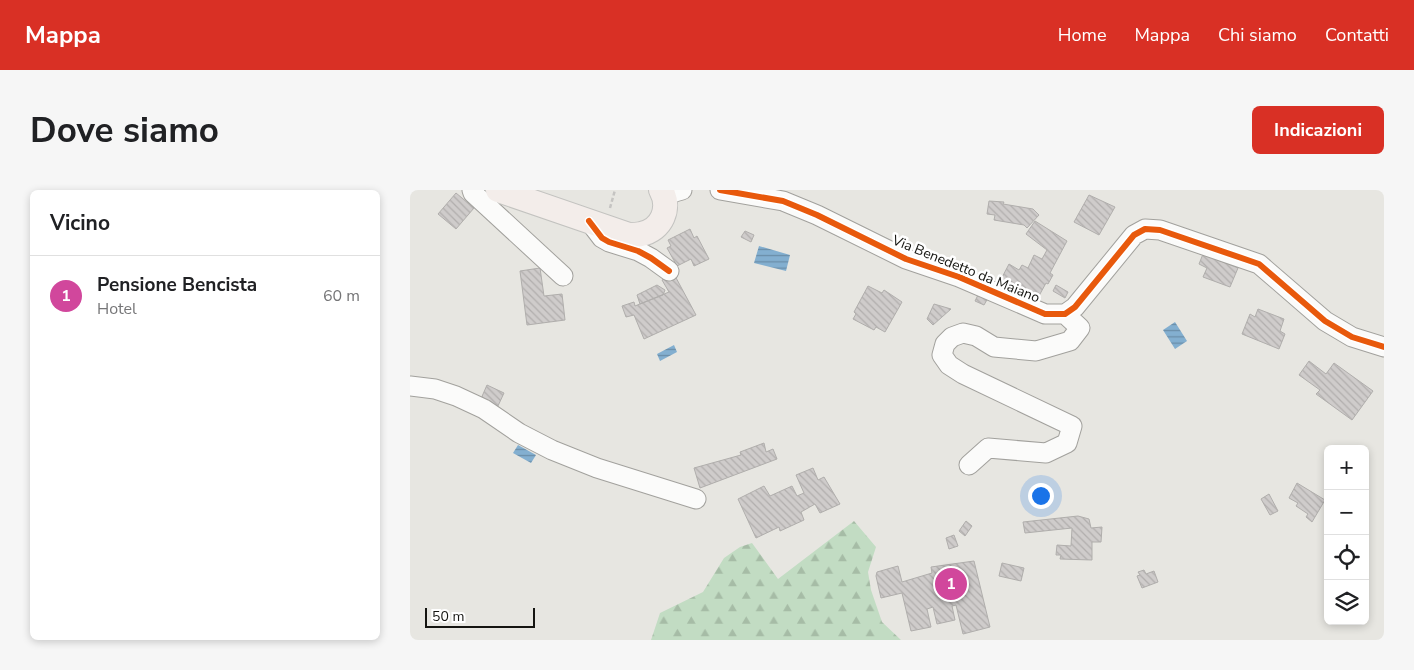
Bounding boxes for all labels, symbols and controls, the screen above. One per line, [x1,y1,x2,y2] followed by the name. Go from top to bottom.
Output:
[25,19,101,51] text: Mappa
[1058,23,1106,47] text: Home
[1134,23,1190,47] text: Mappa
[1218,23,1297,47] text: Chi siamo
[1325,23,1389,47] text: Contatti
[1252,106,1384,154] button: Indicazioni
[30,107,219,154] text: Dove siamo
[50,209,110,237] text: Vicino
[888,230,1043,307] street label: Via Benedetto da Maiano
[97,272,257,298] text: Pensione Bencista
[61,285,71,307] text: 1
[323,285,360,307] text: 60 m
[97,298,137,320] text: Hotel
[1324,445,1369,625] map controls
[1324,445,1369,490] button: +
[1028,483,1054,509] your location
[1324,490,1369,535] button: −
[1324,535,1369,580] button: locate
[935,565,967,603] pin: 1
[1324,580,1369,625] button: layers
[425,605,535,628] scale bar
[432,607,464,626] text: 50 m

